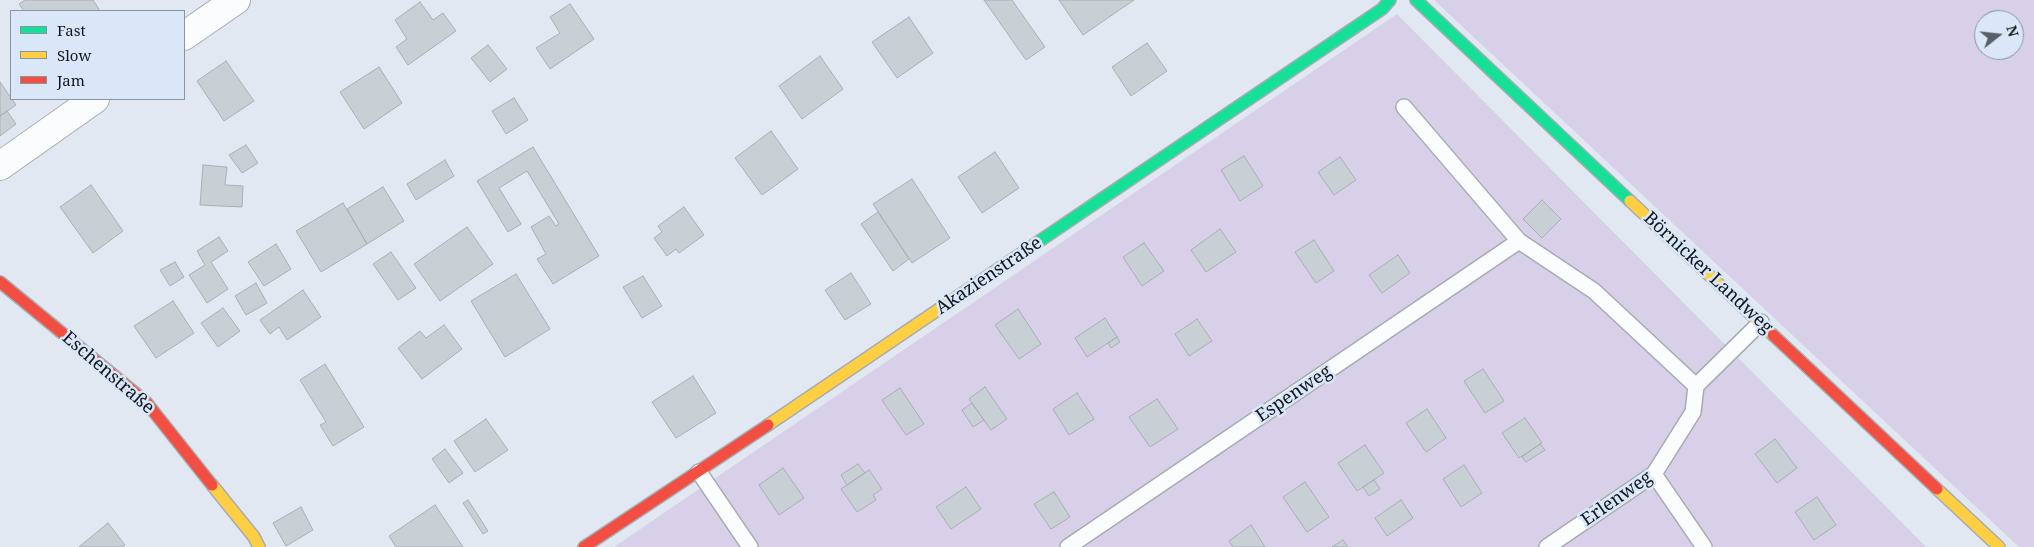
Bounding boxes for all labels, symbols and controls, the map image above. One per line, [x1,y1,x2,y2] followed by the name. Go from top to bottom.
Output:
[10,10,185,100] legend
[1974,10,2024,60] north arrow
[57,20,86,40] text: Fast
[2002,23,2024,39] text: N
[57,45,91,65] text: Slow
[57,70,85,90] text: Jam
[1639,208,1777,338] street label: Börnicker Landweg
[932,233,1046,319] street label: Akazienstraße
[58,327,158,419] street label: Eschenstraße
[1252,361,1336,427] street label: Espenweg
[1577,467,1657,531] street label: Erlenweg

